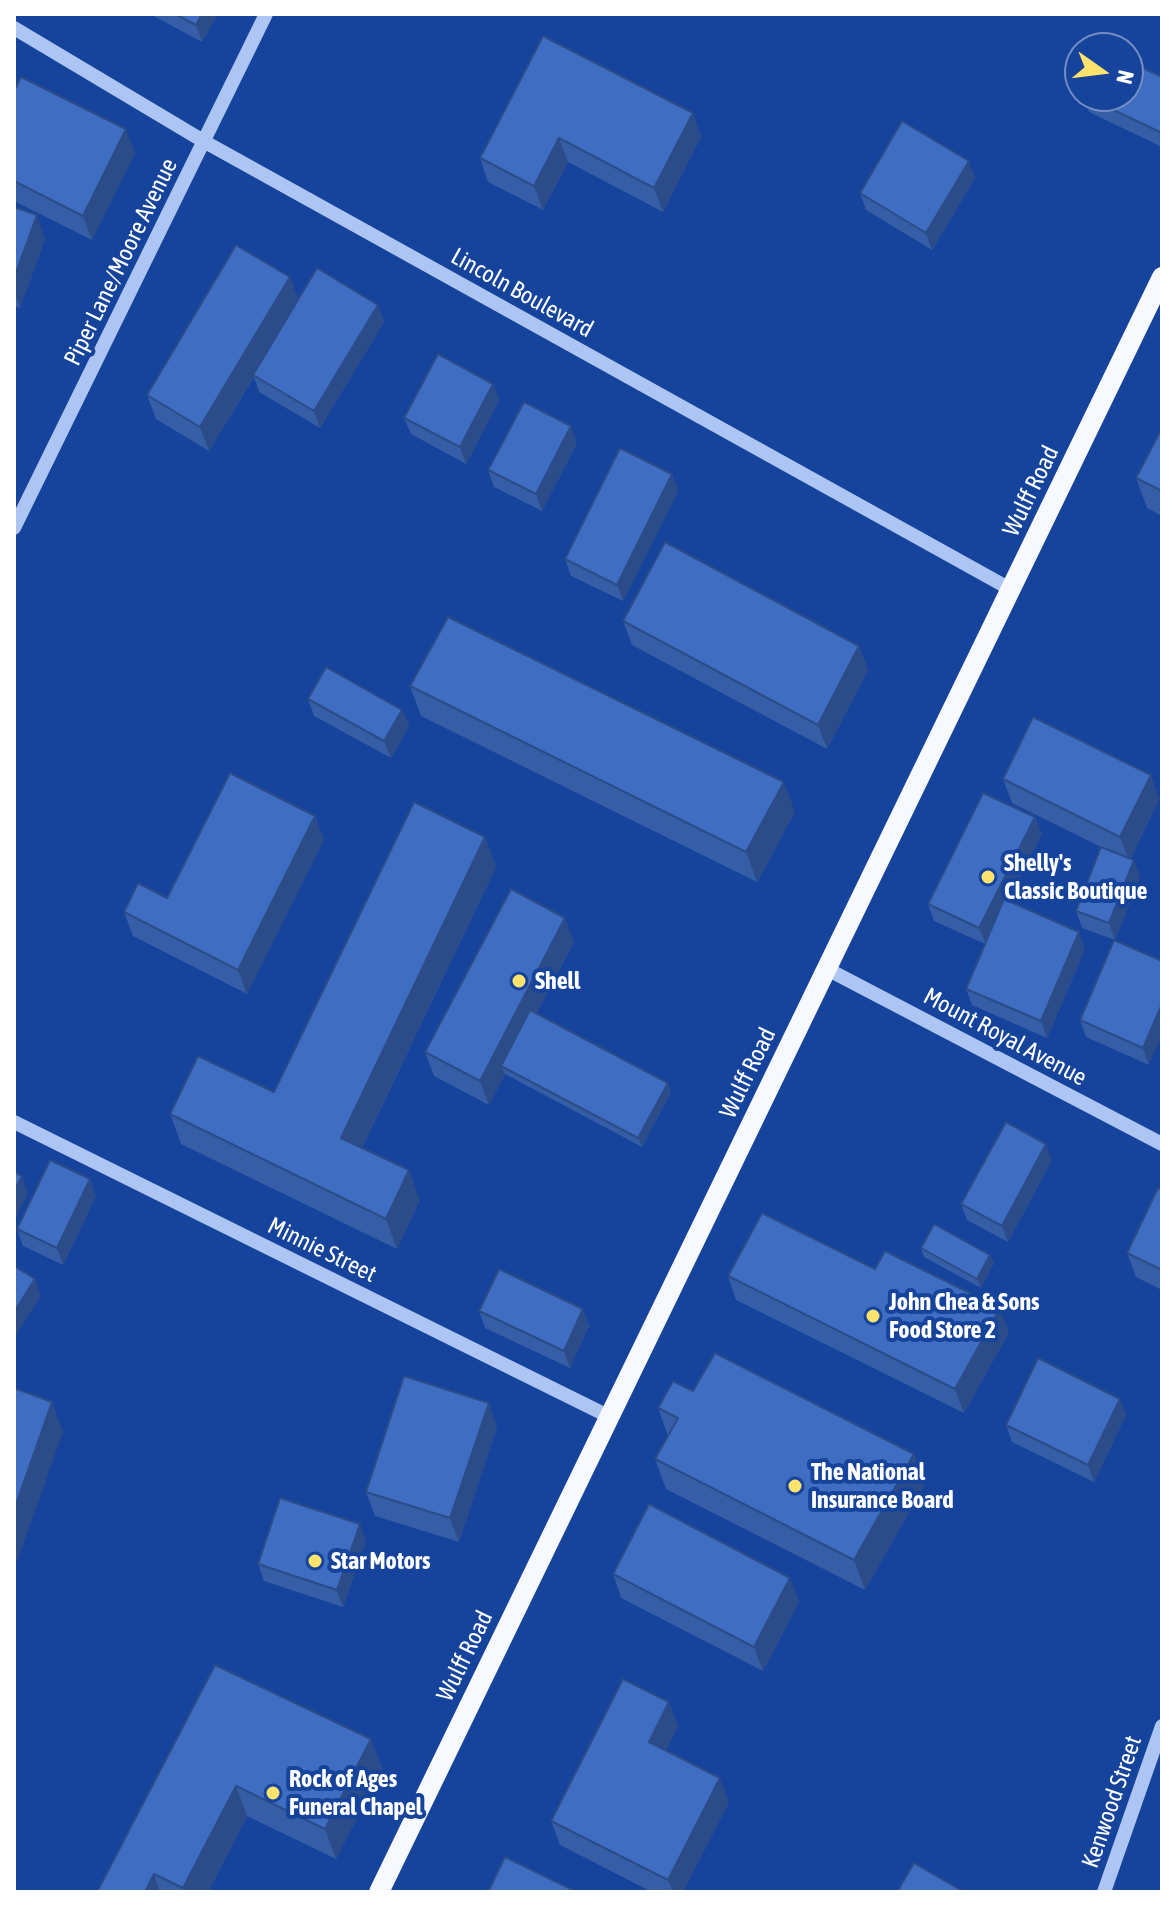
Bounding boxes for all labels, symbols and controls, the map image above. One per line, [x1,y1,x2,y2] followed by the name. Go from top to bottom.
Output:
[1064,32,1144,112] north arrow
[1111,68,1140,87] text: N
[58,154,184,370] street label: Piper Lane/Moore Avenue
[446,242,598,344] street label: Lincoln Boulevard
[997,441,1065,541] street label: Wulff Road
[1004,849,1147,905] place label: Shelly's Classic Boutique
[979,868,997,886] marker: Shelly's Classic Boutique
[535,967,580,995] place label: Shell
[510,972,528,990] marker: Shell
[918,982,1092,1092] street label: Mount Royal Avenue
[714,1023,782,1123] street label: Wulff Road
[263,1211,381,1289] street label: Minnie Street
[889,1288,1040,1344] place label: John Chea & Sons Food Store 2
[864,1307,882,1325] marker: John Chea & Sons Food Store 2
[811,1458,954,1514] place label: The National Insurance Board
[786,1477,804,1495] marker: The National Insurance Board
[331,1547,430,1575] place label: Star Motors
[306,1552,324,1570] marker: Star Motors
[431,1606,499,1706] street label: Wulff Road
[1076,1732,1148,1872] street label: Kenwood Street
[289,1765,422,1821] place label: Rock of Ages Funeral Chapel
[264,1784,282,1802] marker: Rock of Ages Funeral Chapel

